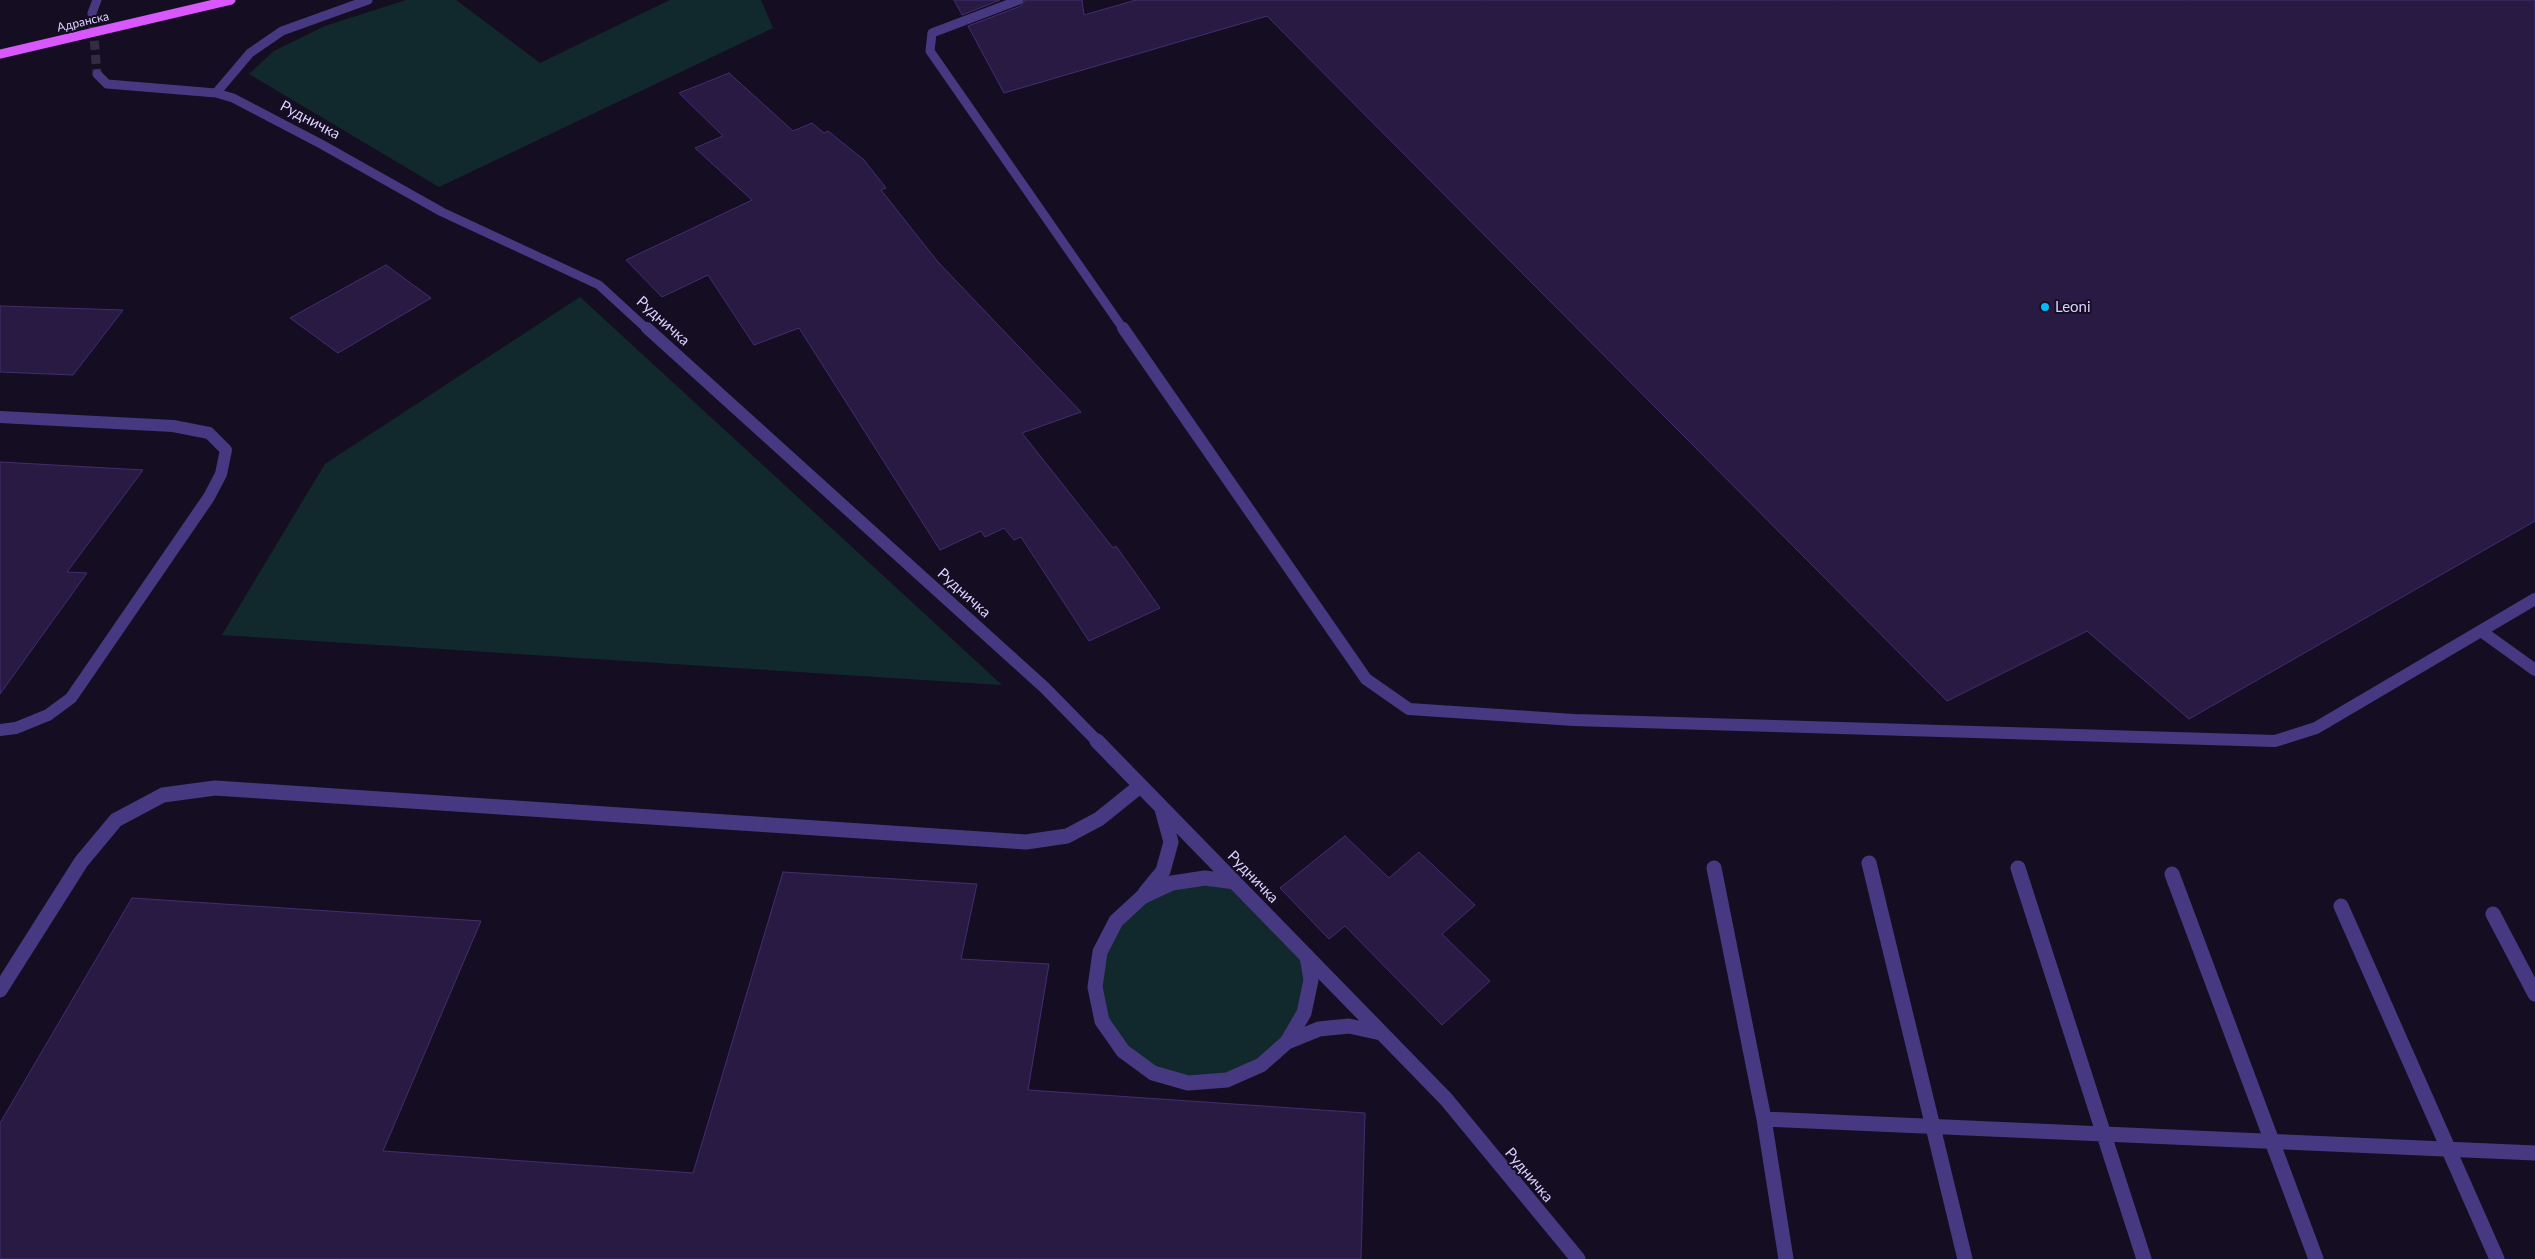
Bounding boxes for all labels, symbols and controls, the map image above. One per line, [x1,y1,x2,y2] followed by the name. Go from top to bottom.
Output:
[56,9,110,35] street label: Адранска
[277,97,343,143] street label: Рудничка
[633,292,693,350] street label: Рудничка
[2055,298,2091,316] place label: Leoni
[2039,301,2051,313] marker: Leoni
[934,564,994,622] street label: Рудничка
[1224,847,1282,907] street label: Рудничка
[1501,1144,1557,1206] street label: Рудничка

